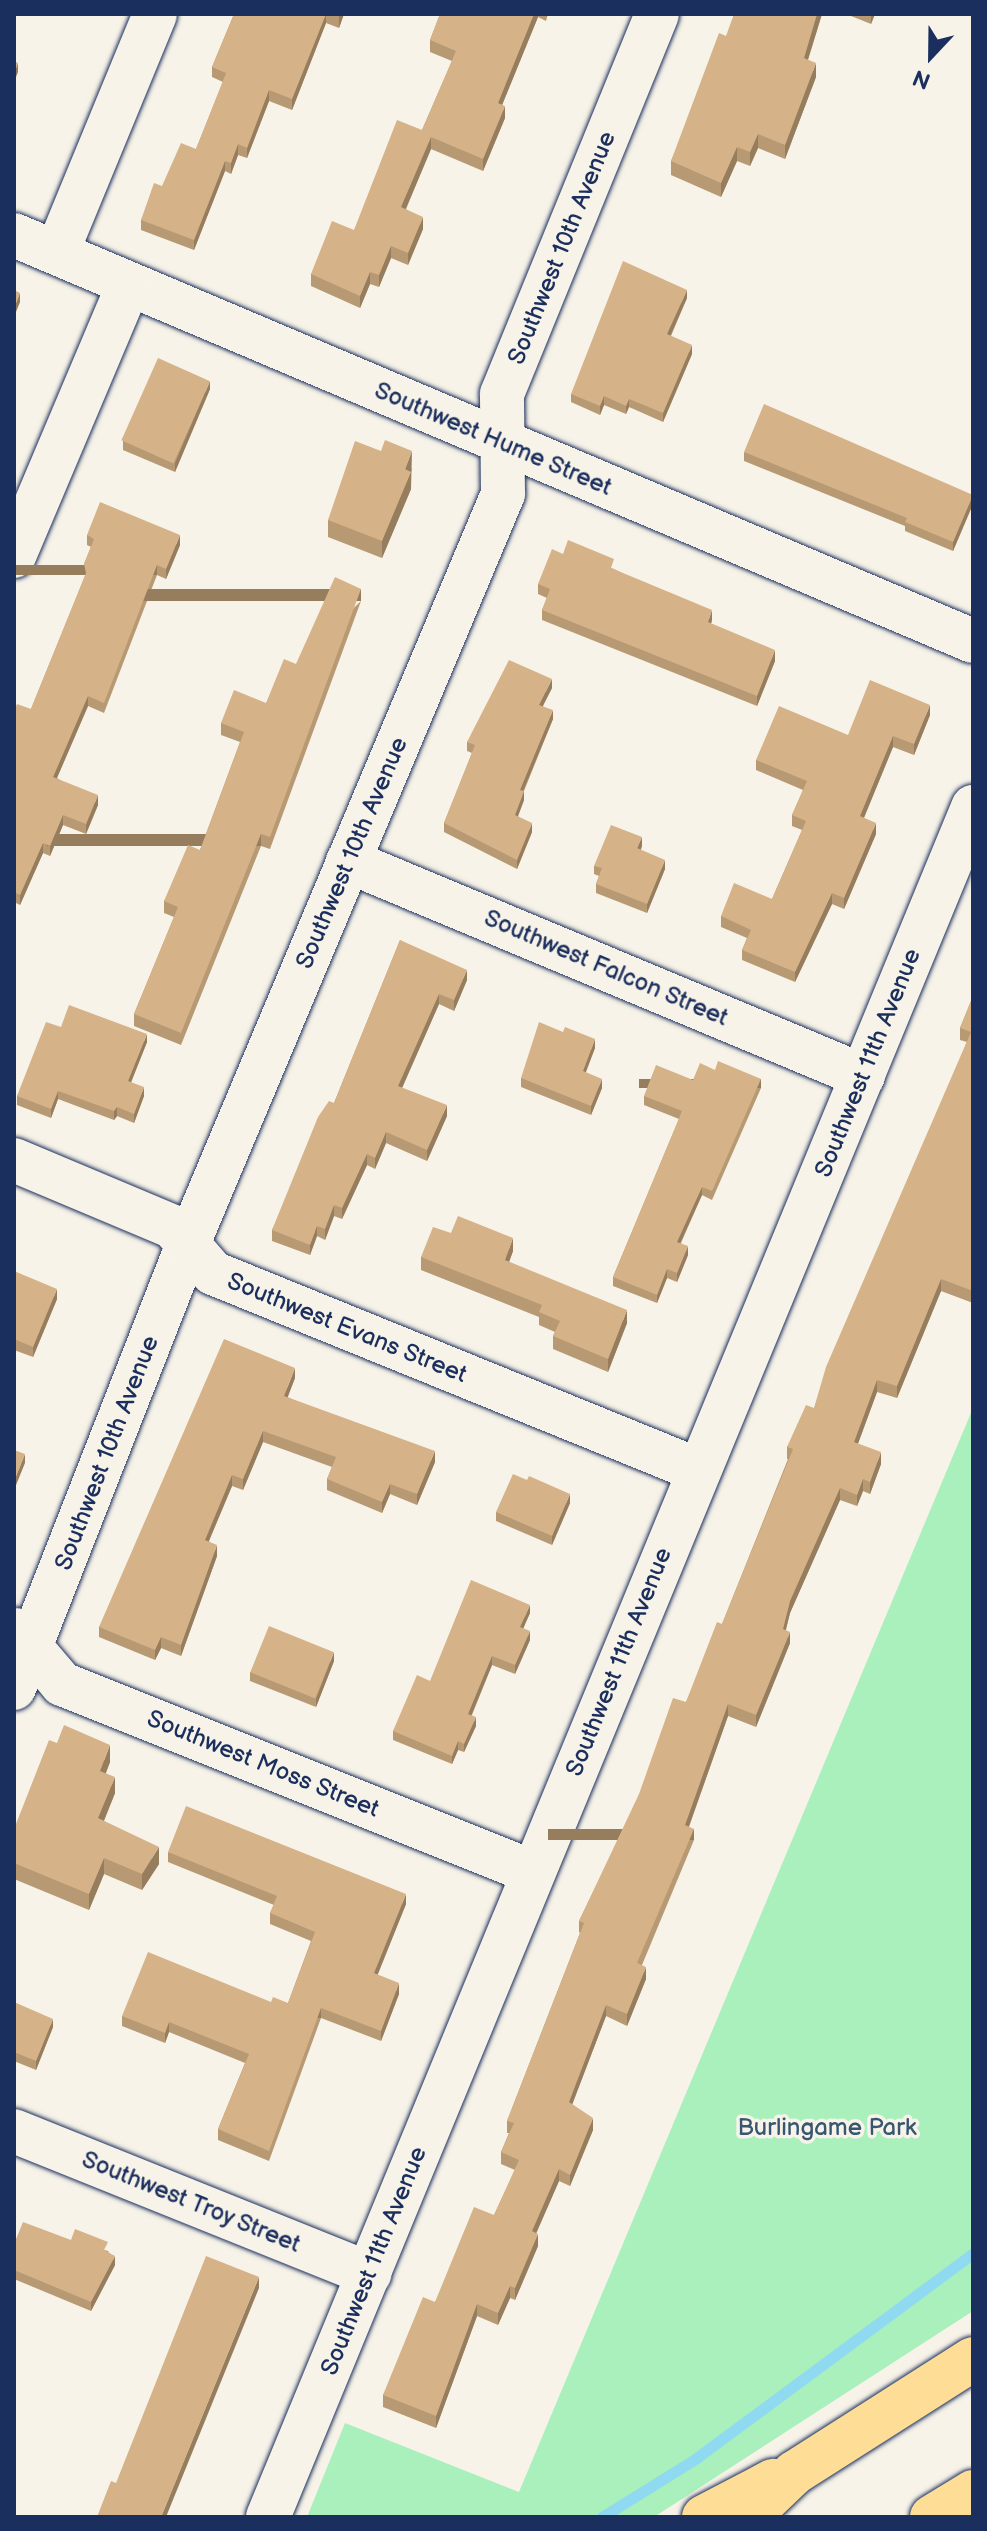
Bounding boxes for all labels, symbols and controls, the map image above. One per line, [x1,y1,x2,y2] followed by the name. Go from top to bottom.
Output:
[891,16,971,96] north arrow
[909,63,935,94] text: N
[502,127,622,369] street label: Southwest 10th Avenue
[370,376,616,502] street label: Southwest Hume Street
[290,733,414,973] street label: Southwest 10th Avenue
[480,904,732,1032] street label: Southwest Falcon Street
[809,945,927,1181] street label: Southwest 11th Avenue
[223,1267,471,1389] street label: Southwest Evans Street
[49,1332,165,1574] street label: Southwest 10th Avenue
[560,1544,678,1780] street label: Southwest 11th Avenue
[143,1704,383,1824] street label: Southwest Moss Street
[737,2114,917,2142] park label: Burlingame Park
[315,2143,433,2379] street label: Southwest 11th Avenue
[76,2145,306,2259] street label: Southwest Troy Street

